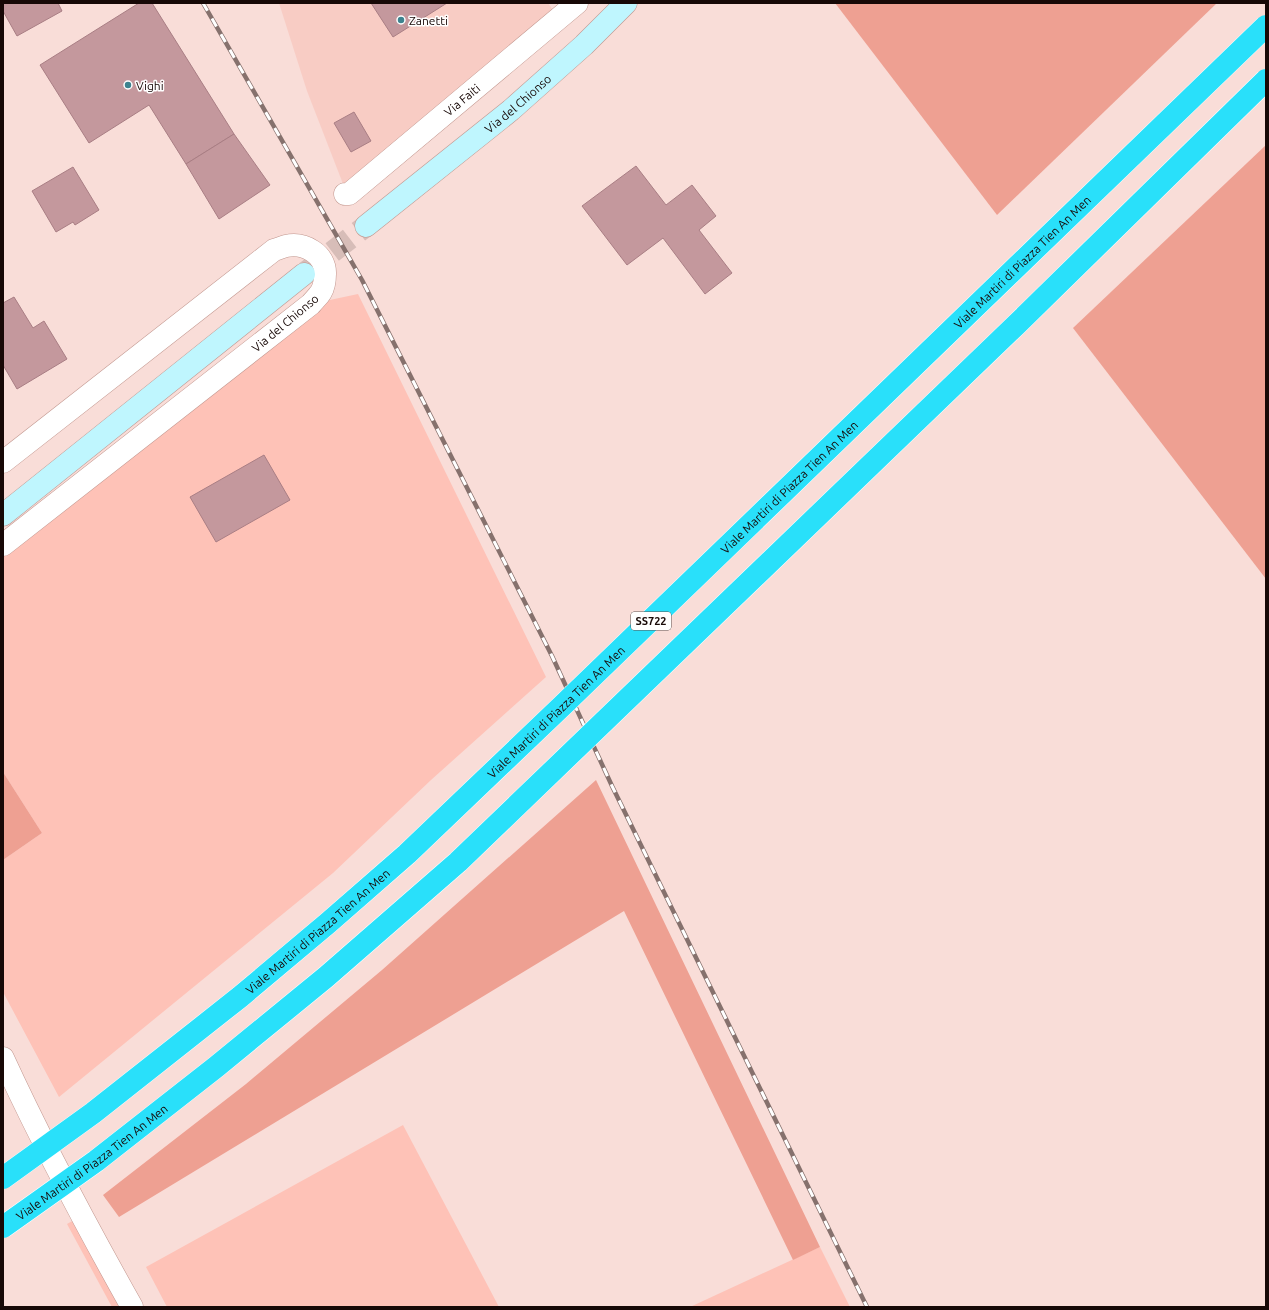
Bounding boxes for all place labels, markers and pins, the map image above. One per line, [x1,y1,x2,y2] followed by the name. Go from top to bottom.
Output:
[409,14,448,27] place label: Zanetti
[396,15,406,25] marker: Zanetti
[136,79,164,92] place label: Vighi
[123,80,133,90] marker: Vighi

